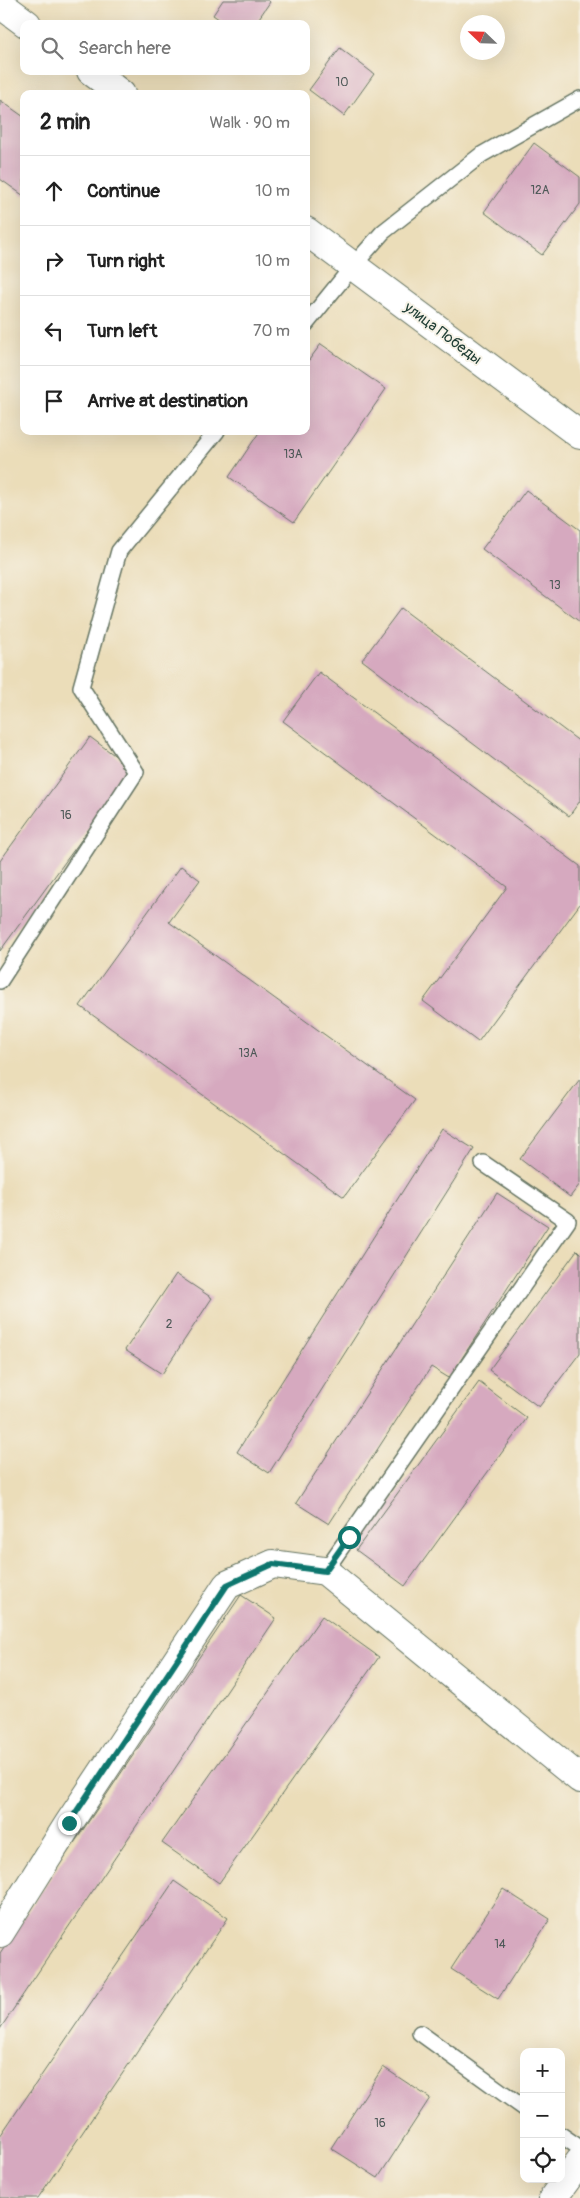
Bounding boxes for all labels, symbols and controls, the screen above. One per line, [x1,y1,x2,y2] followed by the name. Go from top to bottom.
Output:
[460,15,505,60] north arrow
[20,20,310,75] search box
[38,34,66,62] icon: search
[78,36,171,60] text: Search here
[336,75,348,90] house number: 10
[40,109,90,136] text: 2 min
[209,113,290,133] text: Walk · 90 m
[40,177,68,205] icon: ahead
[87,179,160,203] text: Continue
[255,181,290,201] text: 10 m
[530,183,550,198] house number: 12А
[40,247,68,275] icon: right
[87,249,165,273] text: Turn right
[255,251,290,271] text: 10 m
[399,297,485,369] street label: улица Победы
[40,317,68,345] icon: left
[87,319,157,343] text: Turn left
[253,321,290,341] text: 70 m
[40,387,68,415] icon: arrive
[87,389,248,413] text: Arrive at destination
[283,447,303,462] house number: 13А
[549,578,561,593] house number: 13
[60,808,72,823] house number: 16
[238,1046,258,1061] house number: 13А
[166,1317,173,1332] house number: 2
[338,1526,361,1549] route start
[58,1812,81,1835] route end
[494,1937,506,1952] house number: 14
[520,2048,565,2183] map controls
[520,2048,565,2093] button: +
[520,2093,565,2138] button: −
[374,2116,386,2131] house number: 16
[520,2138,565,2183] button: locate

